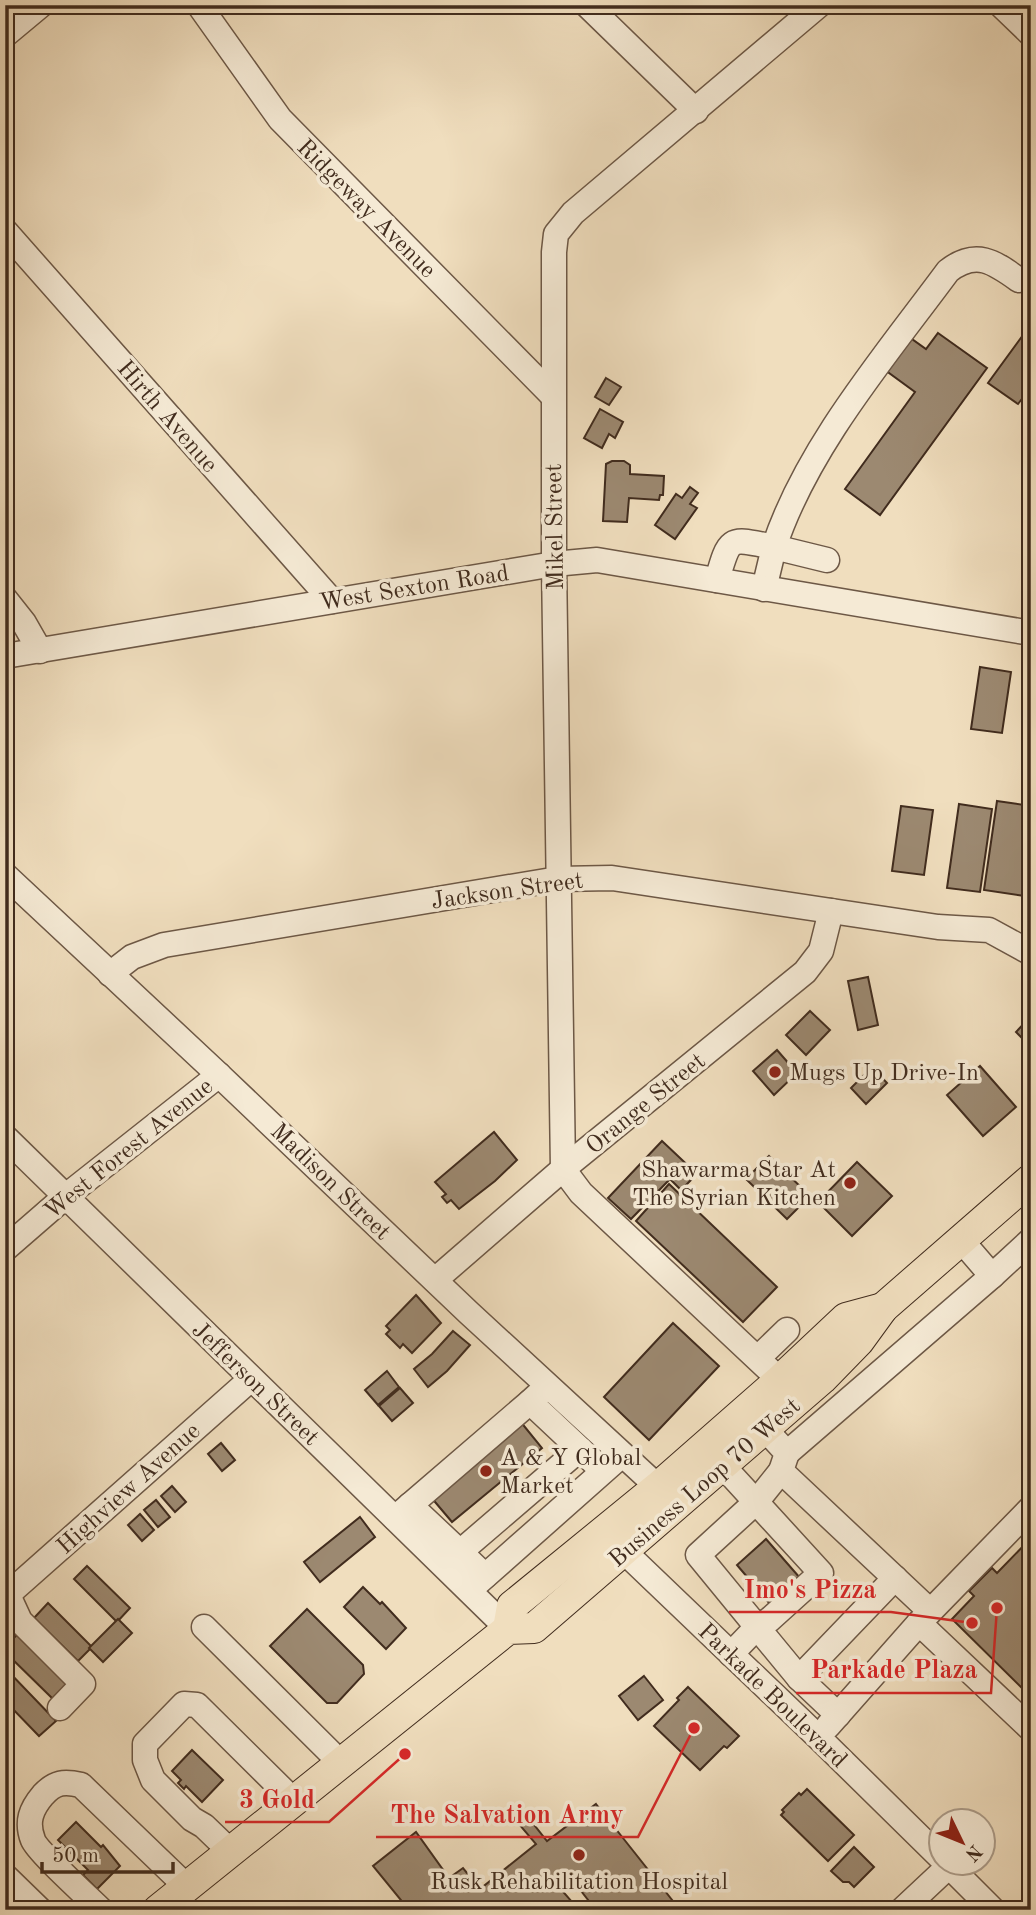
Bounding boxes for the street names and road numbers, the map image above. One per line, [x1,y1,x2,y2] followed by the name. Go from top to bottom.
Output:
[292,135,440,283] street label: Ridgeway Avenue
[112,357,221,478] street label: Hirth Avenue
[543,463,569,591] street label: Mikel Street
[318,562,511,616] street label: West Sexton Road
[430,869,585,915] street label: Jackson Street
[582,1049,710,1160] street label: Orange Street
[41,1074,218,1225] street label: West Forest Avenue
[265,1119,394,1245] street label: Madison Street
[186,1318,323,1451] street label: Jefferson Street
[605,1394,805,1573] street label: Business Loop 70 West
[53,1419,205,1560] street label: Highview Avenue
[693,1620,851,1773] street label: Parkade Boulevard

